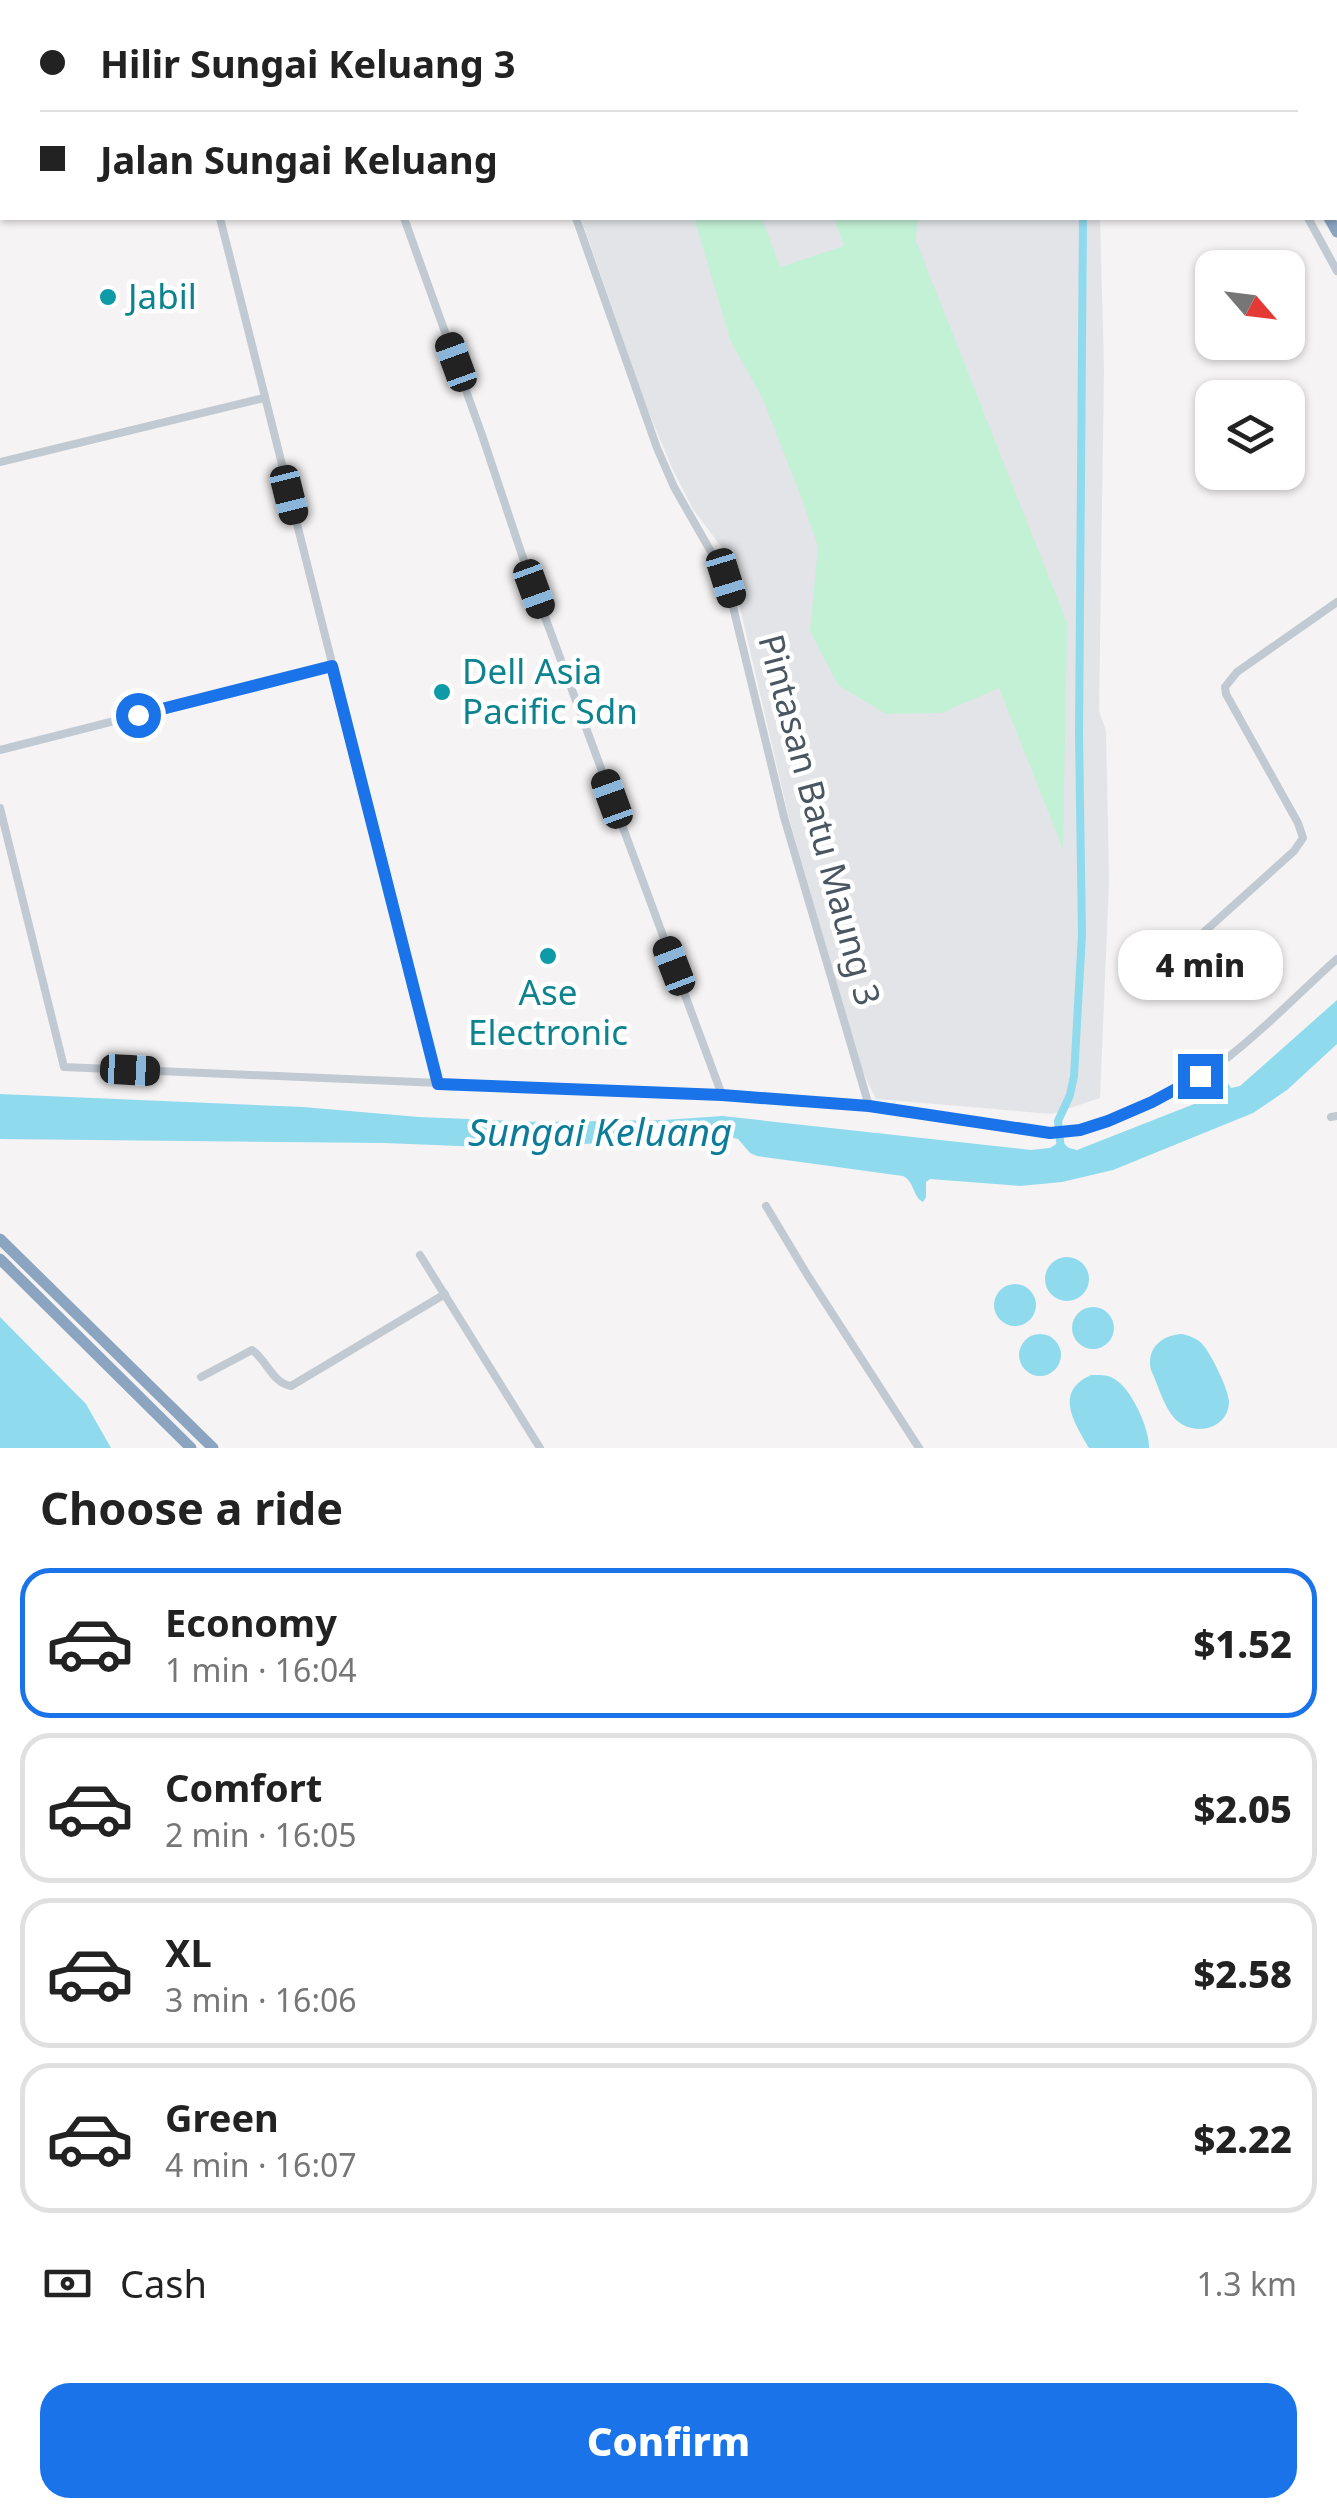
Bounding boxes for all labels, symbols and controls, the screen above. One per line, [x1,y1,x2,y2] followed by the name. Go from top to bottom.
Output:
[100,37,515,89] text: Hilir Sungai Keluang 3
[100,133,498,185] text: Jalan Sungai Keluang
[1195,250,1305,360] north arrow
[1195,250,1305,490] map controls
[125,272,197,319] place label: Jabil
[97,286,119,308] marker: Jabil
[432,329,480,395] car
[1195,380,1305,490] button: layers
[267,462,311,528] car
[703,545,749,611] car
[510,556,558,622] car
[748,629,893,1010] street label: Pintasan Batu Maung 3
[462,647,638,734] place label: Dell Asia Pacific Sdn
[431,681,453,703] marker: Dell Asia Pacific Sdn
[116,693,161,738] route start
[588,766,636,832] car
[1118,931,1282,1001] callout: 4 min
[649,933,699,999] car
[1156,943,1245,986] text: 4 min
[537,945,559,967] marker: Ase Electronic
[468,968,628,1055] place label: Ase Electronic
[99,1053,161,1087] car
[1178,1054,1223,1099] route end
[468,1105,732,1157] water label: Sungai Keluang
[40,1477,343,1538] text: Choose a ride
[165,1596,337,1648] text: Economy
[45,1598,135,1688] icon: car
[1193,1617,1292,1669] text: $1.52
[165,1648,357,1691] text: 1 min · 16:04
[165,1761,322,1813] text: Comfort
[45,1763,135,1853] icon: car
[1193,1782,1292,1834] text: $2.05
[165,1813,357,1856] text: 2 min · 16:05
[165,1926,212,1978] text: XL
[45,1928,135,2018] icon: car
[1193,1947,1292,1999] text: $2.58
[165,1978,357,2021] text: 3 min · 16:06
[165,2091,279,2143] text: Green
[45,2093,135,2183] icon: car
[1193,2112,1292,2164] text: $2.22
[165,2143,357,2186] text: 4 min · 16:07
[40,2256,95,2311] icon: cash
[120,2257,207,2309] text: Cash
[1196,2262,1297,2305] text: 1.3 km
[40,2383,1297,2498] button: Confirm

